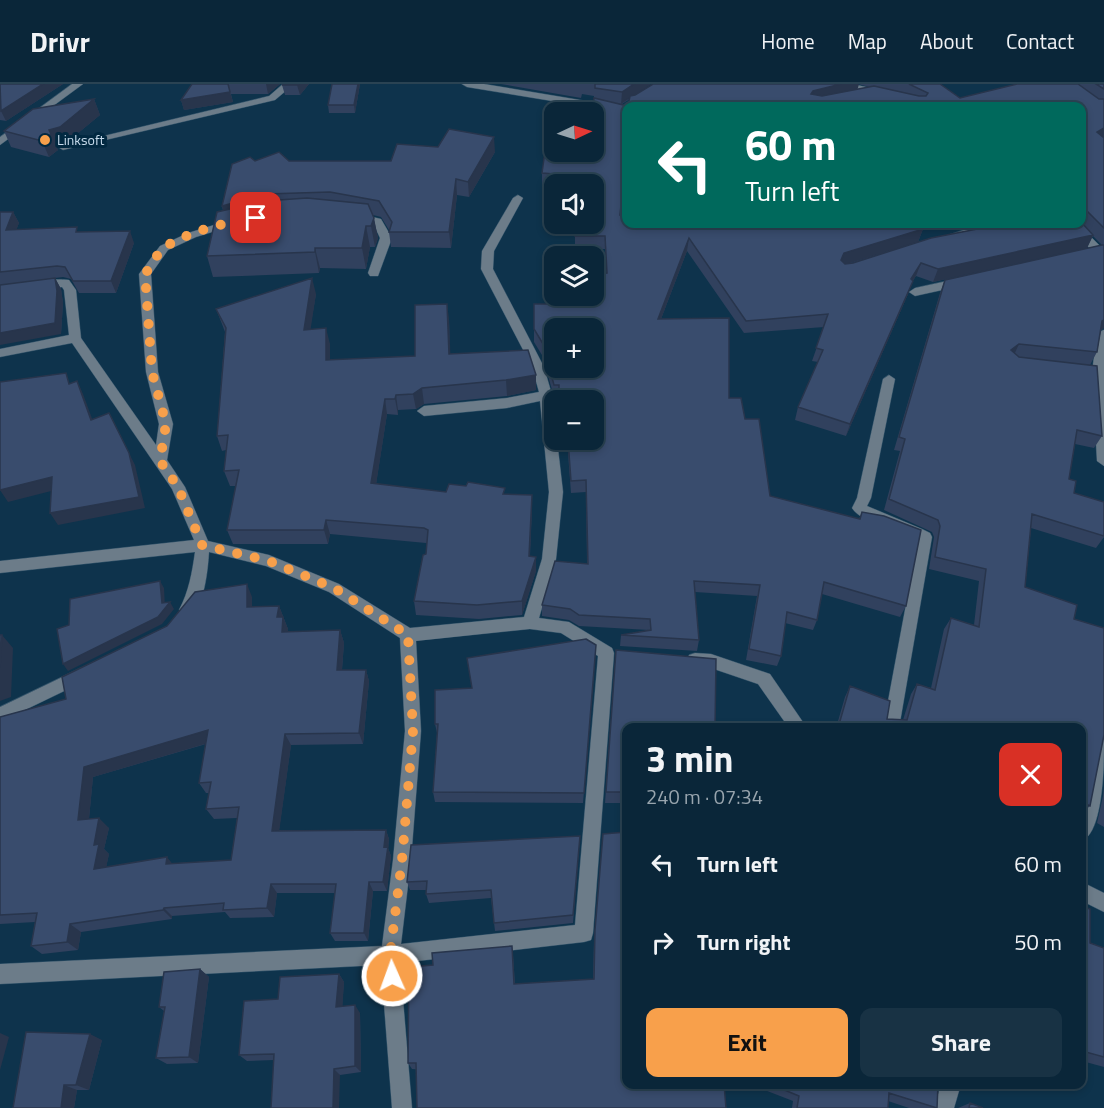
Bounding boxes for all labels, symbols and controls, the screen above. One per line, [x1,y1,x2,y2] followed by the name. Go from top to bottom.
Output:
[30,20,90,63] text: Drivr
[761,25,815,57] text: Home
[848,25,887,57] text: Map
[920,25,973,57] text: About
[1006,25,1074,57] text: Contact
[544,102,604,162] north arrow
[544,102,604,450] map controls
[745,112,837,176] text: 60 m
[646,126,724,204] icon: left
[57,129,105,150] place label: Linksoft
[38,133,52,147] marker: Linksoft
[745,170,839,211] text: Turn left
[544,174,604,234] button: sound
[230,192,281,243] pin
[239,201,272,234] icon: arrive
[544,246,604,306] button: layers
[544,318,604,378] button: +
[544,390,604,450] button: −
[646,731,733,786] text: 3 min
[999,743,1062,806] button: close
[646,781,763,812] text: 240 m · 07:34
[697,847,778,881] text: Turn left
[1014,847,1062,881] text: 60 m
[646,848,679,881] icon: left
[697,925,791,959] text: Turn right
[1014,925,1062,959] text: 50 m
[646,926,679,959] icon: right
[360,944,424,1008] position arrow
[646,1008,848,1077] button: Exit
[860,1008,1062,1077] button: Share

